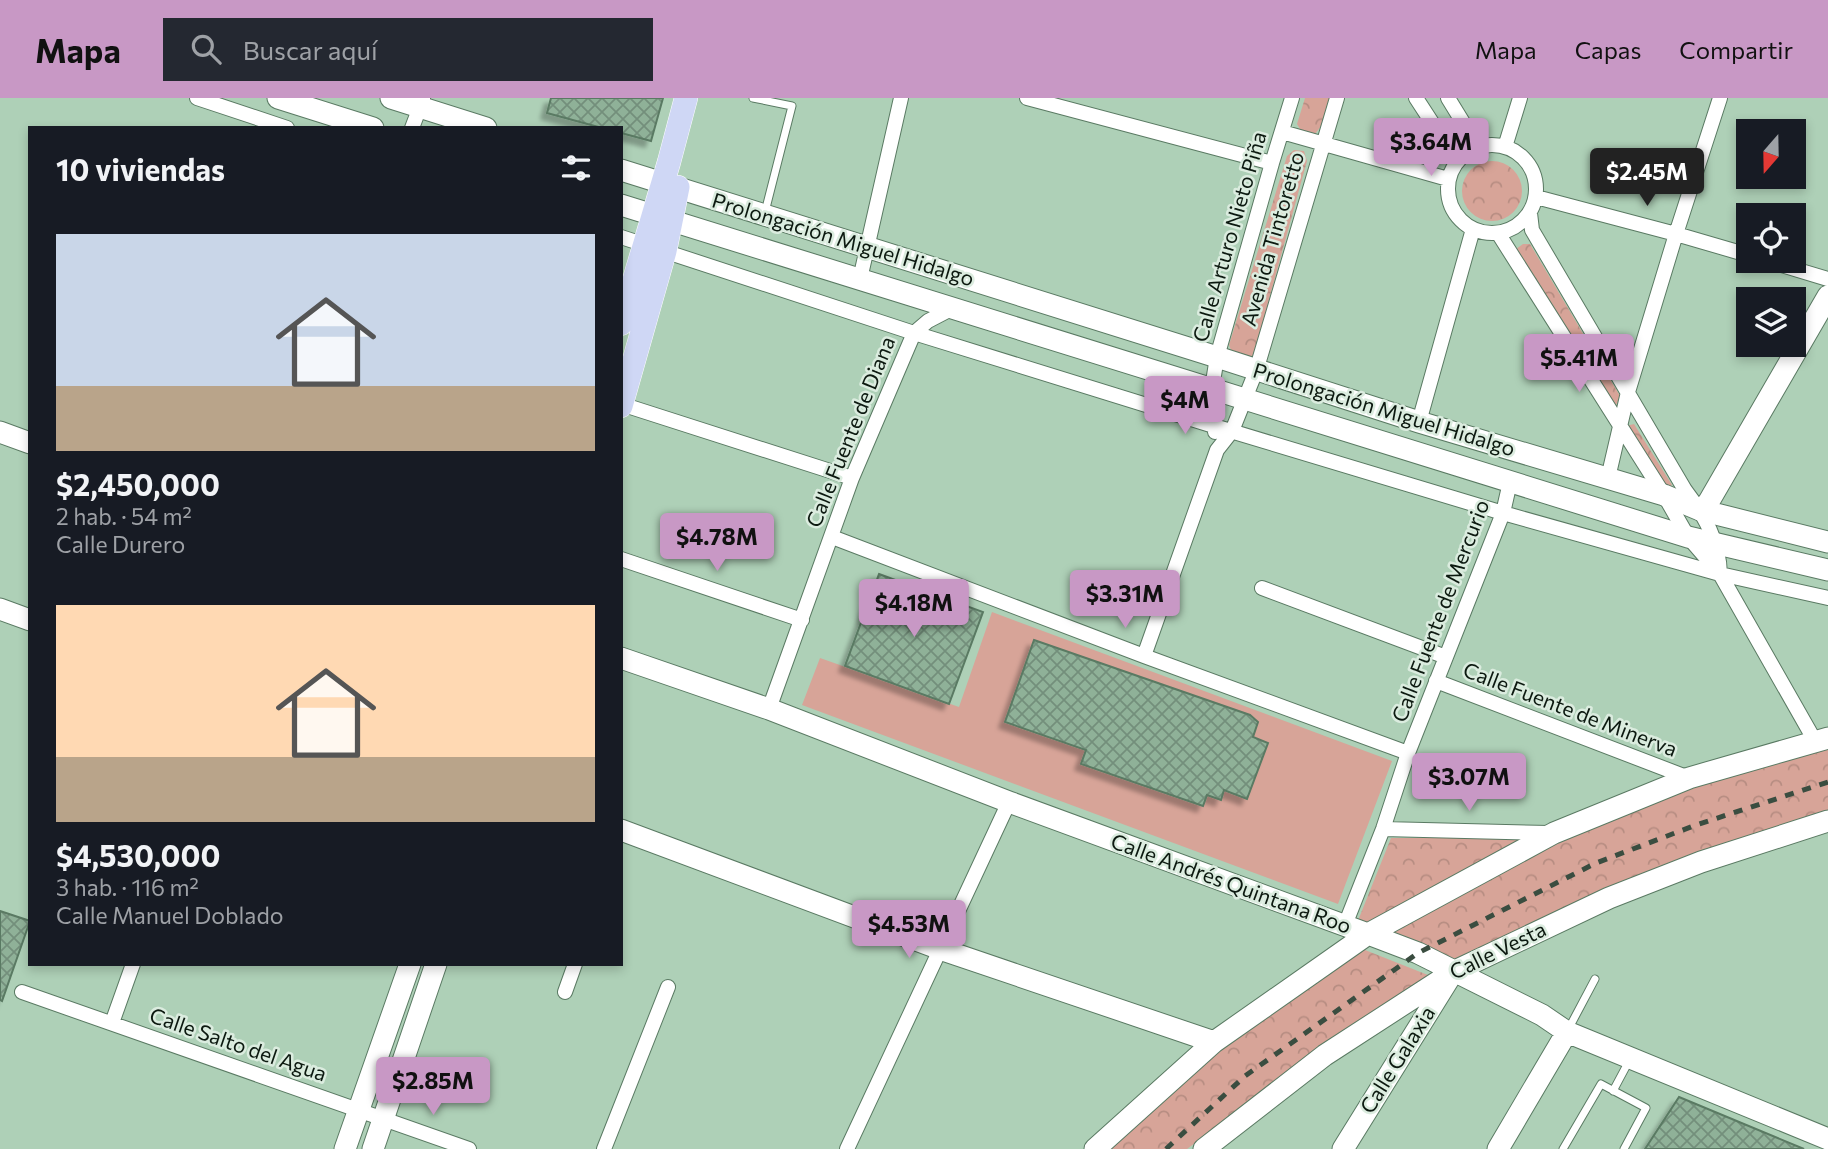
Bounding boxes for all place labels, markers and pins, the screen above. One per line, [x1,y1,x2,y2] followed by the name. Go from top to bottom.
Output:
[1374,118,1488,178] pin: $3.64M
[1590,148,1704,208] pin: $2.45M
[1522,334,1636,394] pin: $5.41M
[1151,376,1219,436] pin: $4M
[660,514,774,573] pin: $4.78M
[1068,570,1182,630] pin: $3.31M
[857,580,971,639] pin: $4.18M
[1412,754,1526,813] pin: $3.07M
[852,900,966,960] pin: $4.53M
[376,1058,490,1117] pin: $2.85M

